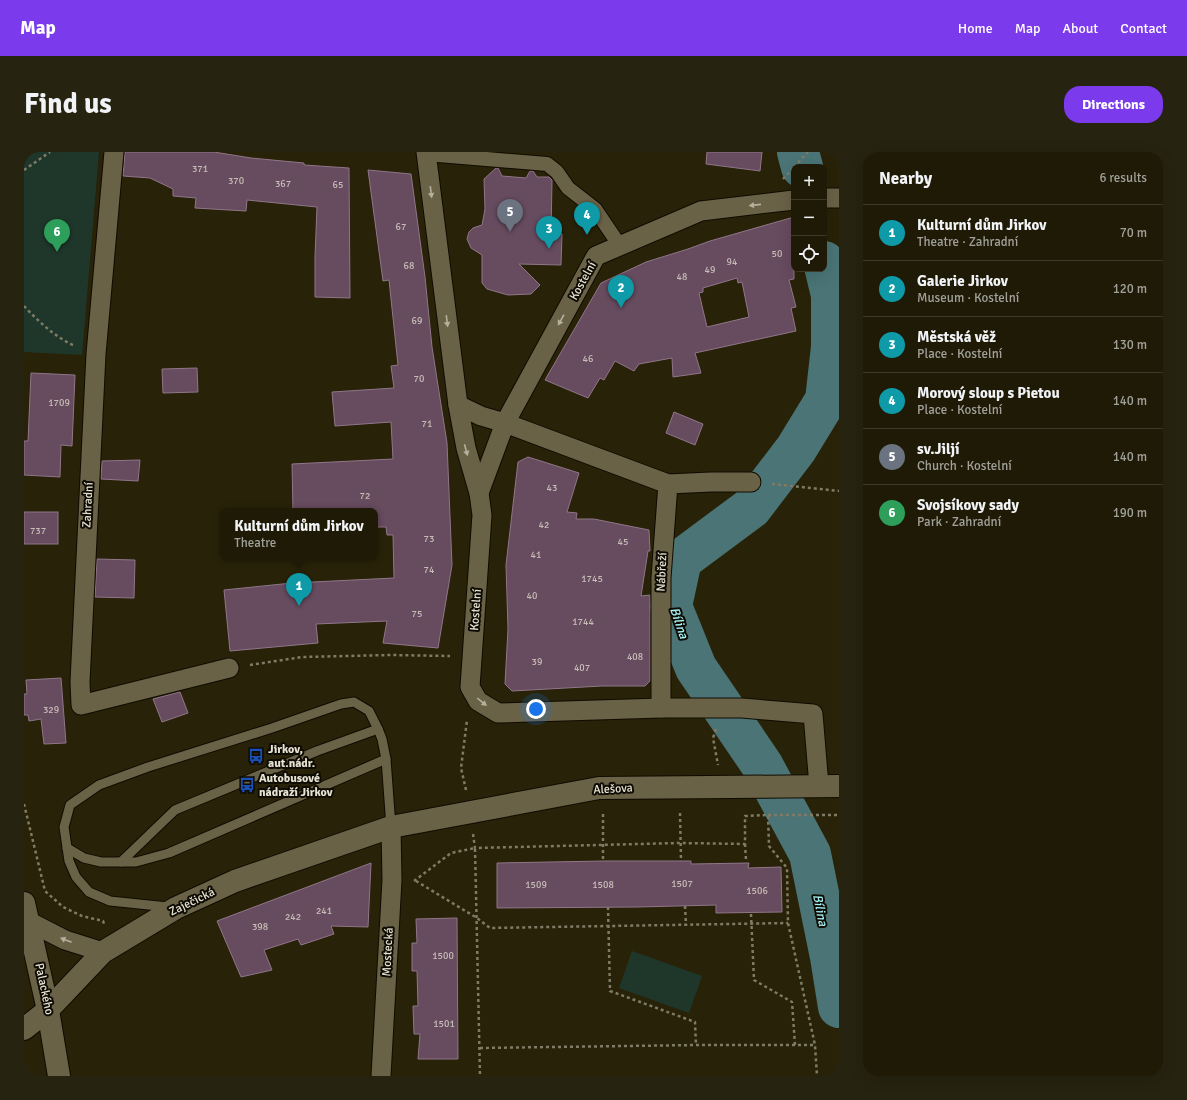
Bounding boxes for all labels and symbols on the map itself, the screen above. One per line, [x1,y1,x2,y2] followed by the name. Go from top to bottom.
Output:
[192,163,208,175] house number: 371
[228,175,244,187] house number: 370
[275,178,291,190] house number: 367
[333,179,343,191] house number: 65
[428,186,434,198] one-way arrow
[497,199,523,232] pin: 5
[574,202,600,235] pin: 4
[749,202,761,208] one-way arrow
[536,216,562,249] pin: 3
[44,219,70,252] pin: 6
[396,221,406,233] house number: 67
[772,248,782,260] house number: 50
[727,256,738,268] house number: 94
[566,258,600,303] street label: Kostelní
[404,260,414,272] house number: 68
[705,264,715,276] house number: 49
[677,271,687,283] house number: 48
[608,275,634,308] pin: 2
[412,315,422,327] house number: 69
[444,315,450,327] one-way arrow
[558,315,564,326] one-way arrow
[583,353,593,365] house number: 46
[414,373,424,385] house number: 70
[48,397,70,409] house number: 1709
[422,418,432,430] house number: 71
[464,444,470,456] one-way arrow
[79,481,97,528] street label: Zahradní
[547,482,557,494] house number: 43
[360,490,370,502] house number: 72
[539,519,549,531] house number: 42
[30,525,46,537] house number: 737
[424,533,434,545] house number: 73
[618,536,628,548] house number: 45
[531,549,541,561] house number: 41
[653,551,671,592] street label: Nábřeží
[424,564,435,576] house number: 74
[286,573,312,606] pin: 1
[581,573,603,585] house number: 1745
[467,588,485,631] street label: Kostelní
[527,590,537,602] house number: 40
[666,605,692,641] water label: Bílina
[412,608,422,620] house number: 75
[572,616,594,628] house number: 1744
[627,651,643,663] house number: 408
[532,656,542,668] house number: 39
[574,662,590,674] house number: 407
[477,698,488,706] one-way arrow
[526,699,546,719] your location
[43,704,59,716] house number: 329
[268,742,315,771] place label: Jirkov, aut.nádr.
[247,747,265,765] bus stop icon: Jirkov, aut.nádr.
[259,771,333,800] place label: Autobusové nádraží Jirkov
[238,776,256,794] bus stop icon: Autobusové nádraží Jirkov
[593,780,633,798] street label: Alešova
[671,878,693,890] house number: 1507
[525,879,547,891] house number: 1509
[592,879,614,891] house number: 1508
[167,885,217,919] street label: Zaječická
[746,885,768,897] house number: 1506
[809,893,831,928] water label: Bílina
[316,905,332,917] house number: 241
[285,911,301,923] house number: 242
[252,921,268,933] house number: 398
[379,927,397,977] street label: Mostecká
[60,936,72,942] one-way arrow
[432,950,454,962] house number: 1500
[31,962,57,1016] street label: Palackého
[433,1018,455,1030] house number: 1501

